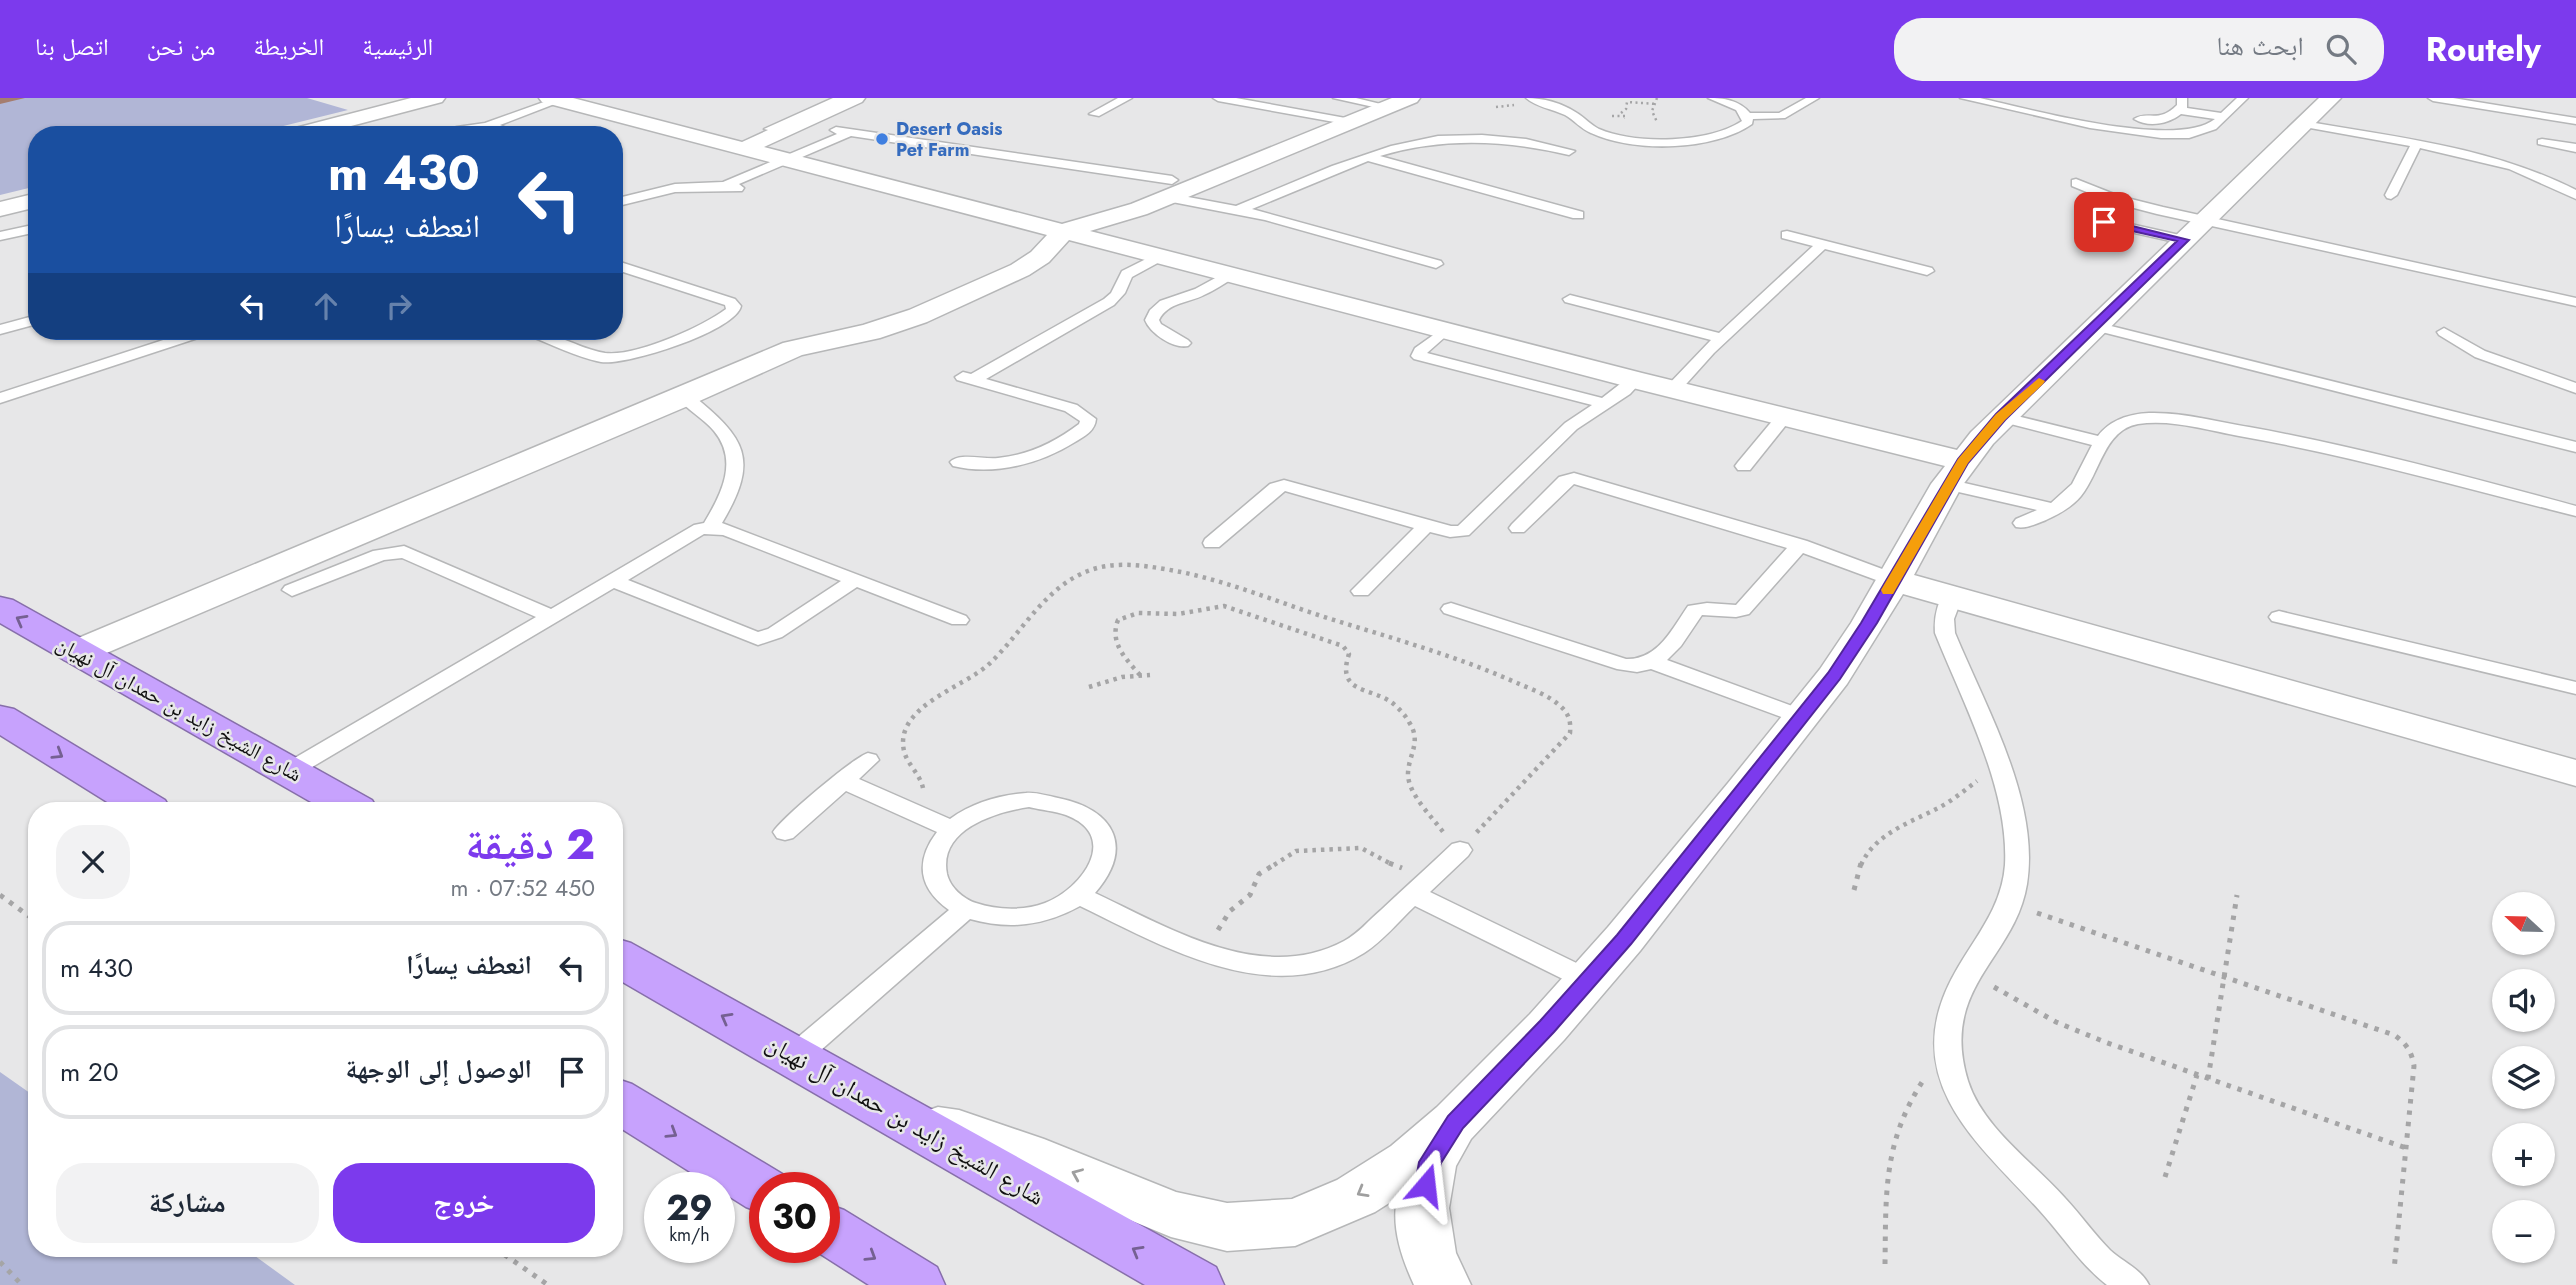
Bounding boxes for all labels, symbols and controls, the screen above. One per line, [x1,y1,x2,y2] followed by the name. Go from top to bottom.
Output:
[1894,18,2384,81] search box
[2426,26,2541,73] text: Routely
[2217,27,2304,65] text: ابحث هنا
[35,29,109,64] text: اتصل بنا
[147,29,216,64] text: من نحن
[254,29,324,64] text: الخريطة
[362,29,433,64] text: الرئيسية
[2322,30,2360,68] icon: search
[896,116,1002,163] place label: Desert Oasis Pet Farm
[874,131,890,147] marker: Desert Oasis Pet Farm
[328,138,480,208] text: 430 m
[504,154,595,245] icon: left
[2074,192,2134,252] pin
[334,203,480,249] text: انعطف يسارًا
[2085,203,2123,241] icon: arrive
[234,287,272,325] icon: left
[307,287,345,325] icon: ahead
[380,287,418,325] icon: right
[15,615,28,628] one-way arrow
[51,629,307,789] street label: شارع الشيخ زايد بن حمدان آل نهيان
[50,745,63,758] one-way arrow
[466,814,595,875] text: 2 دقيقة
[56,825,130,899] button: close
[450,871,595,905] text: 450 m · 07:52
[2492,892,2555,956] north arrow
[2492,892,2555,1263] map controls
[406,946,532,984] text: انعطف يسارًا
[60,949,133,987] text: 430 m
[553,949,591,987] icon: left
[2492,969,2555,1032] button: sound
[721,1013,733,1026] one-way arrow
[760,1025,1051,1214] street label: شارع الشيخ زايد بن حمدان آل نهيان
[2492,1046,2555,1109] button: layers
[345,1050,532,1088] text: الوصول إلى الوجهة
[60,1053,119,1091] text: 20 m
[553,1053,591,1091] icon: arrive
[2492,1123,2555,1186] button: +
[665,1125,678,1138] one-way arrow
[1389,1148,1463,1222] position arrow
[56,1163,319,1243] button: مشاركة
[333,1163,595,1243] button: خروج
[1072,1168,1084,1182] one-way arrow
[749,1172,840,1263] speed limit sign: 30
[666,1183,713,1233] text: 29
[1356,1184,1369,1197] one-way arrow
[2492,1200,2555,1263] button: −
[669,1222,710,1248] text: km/h
[1132,1246,1144,1259] one-way arrow
[863,1248,876,1261] one-way arrow

